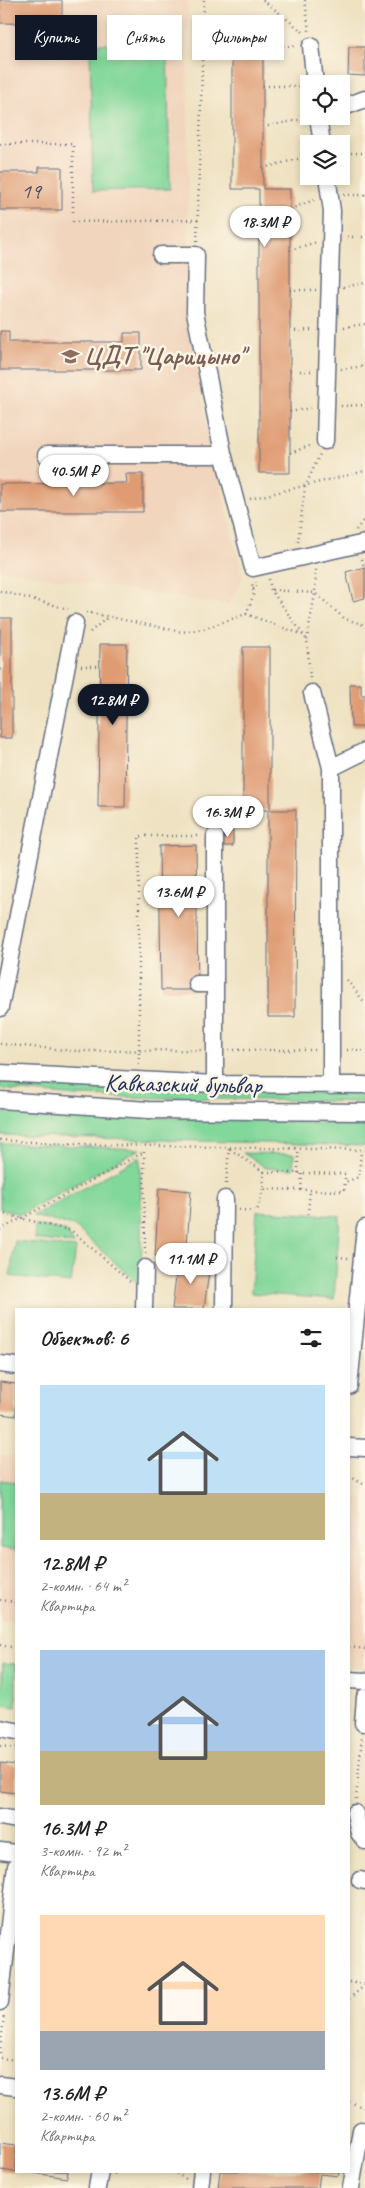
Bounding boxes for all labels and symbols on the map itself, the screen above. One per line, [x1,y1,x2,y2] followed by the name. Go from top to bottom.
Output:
[21,177,43,205] house number: 19
[219,206,311,248] pin: 18.3M ₽
[84,340,250,372] place label: ЦДТ "Царицыно"
[60,346,80,366] school or university icon: ЦДТ "Царицыно"
[28,454,120,497] pin: 40.5M ₽
[67,684,159,726] pin: 12.8M ₽
[182,796,274,838] pin: 16.3M ₽
[133,876,225,918] pin: 13.6M ₽
[104,1067,263,1101] street label: Кавказский бульвар
[145,1242,237,1285] pin: 11.1M ₽

